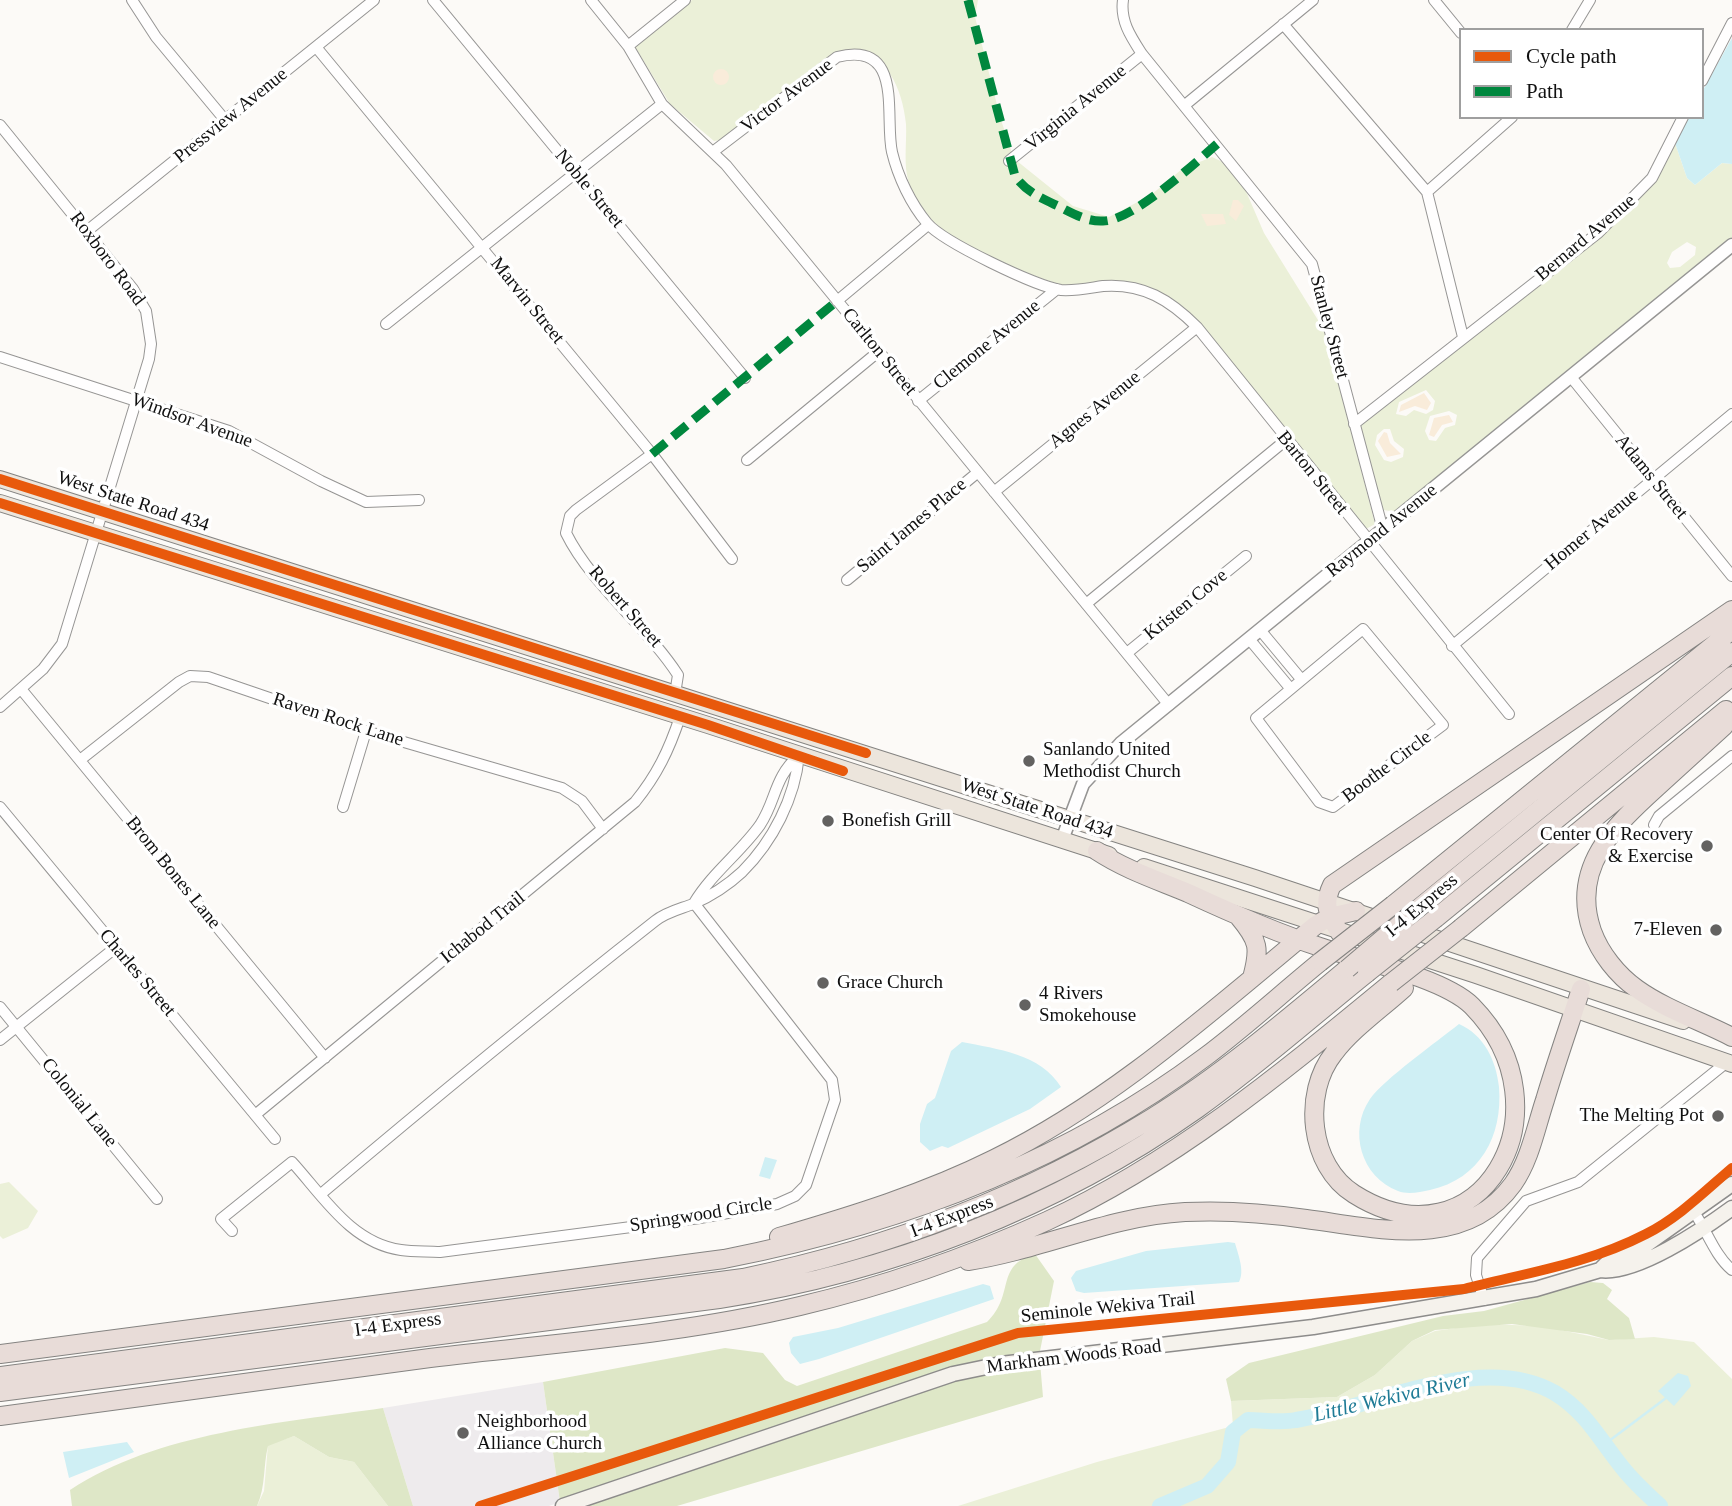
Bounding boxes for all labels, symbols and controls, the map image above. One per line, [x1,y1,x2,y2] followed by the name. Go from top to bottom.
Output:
[1459,28,1704,119] legend
[1526,44,1616,68] text: Cycle path
[736,54,838,138] street label: Victor Avenue
[1021,60,1131,156] street label: Virginia Avenue
[170,63,292,169] street label: Pressview Avenue
[1526,79,1563,103] text: Path
[550,145,628,233] street label: Noble Street
[1531,190,1641,286] street label: Bernard Avenue
[64,208,150,310] street label: Roxboro Road
[485,253,569,349] street label: Marvin Street
[1304,273,1354,381] street label: Stanley Street
[929,295,1045,395] street label: Clemone Avenue
[837,304,921,400] street label: Carlton Street
[1045,366,1145,454] street label: Agnes Avenue
[128,389,256,453] street label: Windsor Avenue
[1271,427,1353,519] street label: Barton Street
[1610,430,1692,524] street label: Adams Street
[54,467,212,537] street label: West State Road 434
[853,474,971,578] street label: Saint James Place
[1322,479,1442,583] street label: Raymond Avenue
[1541,484,1643,576] street label: Homer Avenue
[583,561,667,653] street label: Robert Street
[1140,564,1232,646] street label: Kristen Cove
[270,688,406,752] street label: Raven Rock Lane
[1338,726,1436,808] street label: Boothe Circle
[1043,739,1181,783] place label: Sanlando United Methodist Church
[1021,753,1037,769] marker: Sanlando United Methodist Church
[958,774,1116,844] street label: West State Road 434
[842,810,951,832] place label: Bonefish Grill
[121,812,225,934] street label: Brom Bones Lane
[820,813,836,829] marker: Bonefish Grill
[1540,824,1693,868] place label: Center Of Recovery & Exercise
[1699,838,1715,854] marker: Center Of Recovery & Exercise
[1381,869,1463,943] street label: I-4 Express
[436,887,530,969] street label: Ichabod Trail
[1633,919,1702,941] place label: 7-Eleven
[1708,922,1724,938] marker: 7-Eleven
[94,925,180,1021] street label: Charles Street
[837,972,943,994] place label: Grace Church
[815,975,831,991] marker: Grace Church
[1039,983,1136,1027] place label: 4 Rivers Smokehouse
[1017,997,1033,1013] marker: 4 Rivers Smokehouse
[36,1054,122,1152] street label: Colonial Lane
[1579,1105,1704,1127] place label: The Melting Pot
[1710,1108,1726,1124] marker: The Melting Pot
[907,1191,997,1243] street label: I-4 Express
[628,1192,774,1238] street label: Springwood Circle
[1020,1288,1196,1328] street label: Seminole Wekiva Trail
[353,1308,443,1342] street label: I-4 Express
[985,1335,1163,1379] street label: Markham Woods Road
[1311,1368,1473,1428] water label: Little Wekiva River
[477,1411,602,1455] place label: Neighborhood Alliance Church
[455,1425,471,1441] marker: Neighborhood Alliance Church

